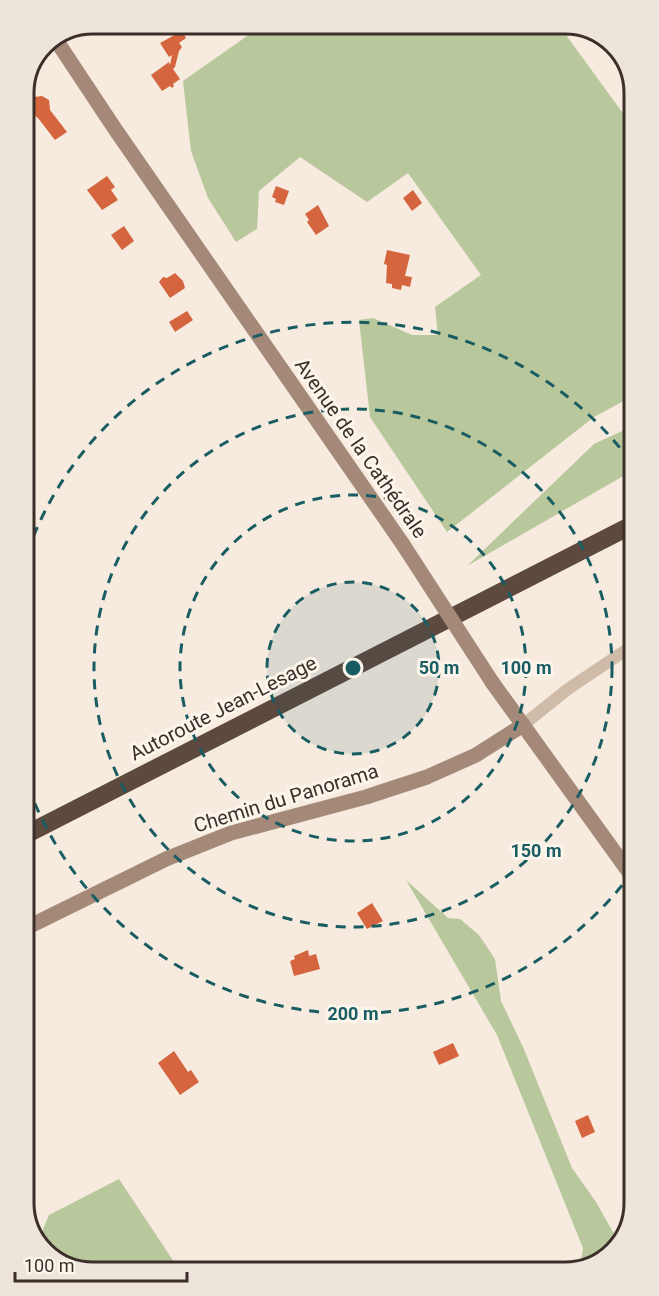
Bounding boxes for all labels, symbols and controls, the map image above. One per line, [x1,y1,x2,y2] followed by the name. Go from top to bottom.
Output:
[290,353,432,543] street label: Avenue de la Cathédrale
[126,650,320,766] street label: Autoroute Jean-Lesage
[419,657,459,678] text: 50 m
[500,657,552,678] text: 100 m
[343,658,363,678] centre of rings
[191,758,381,838] street label: Chemin du Panorama
[510,840,562,861] text: 150 m
[327,1003,379,1024] text: 200 m
[15,1245,188,1283] scale bar
[24,1255,75,1276] text: 100 m

